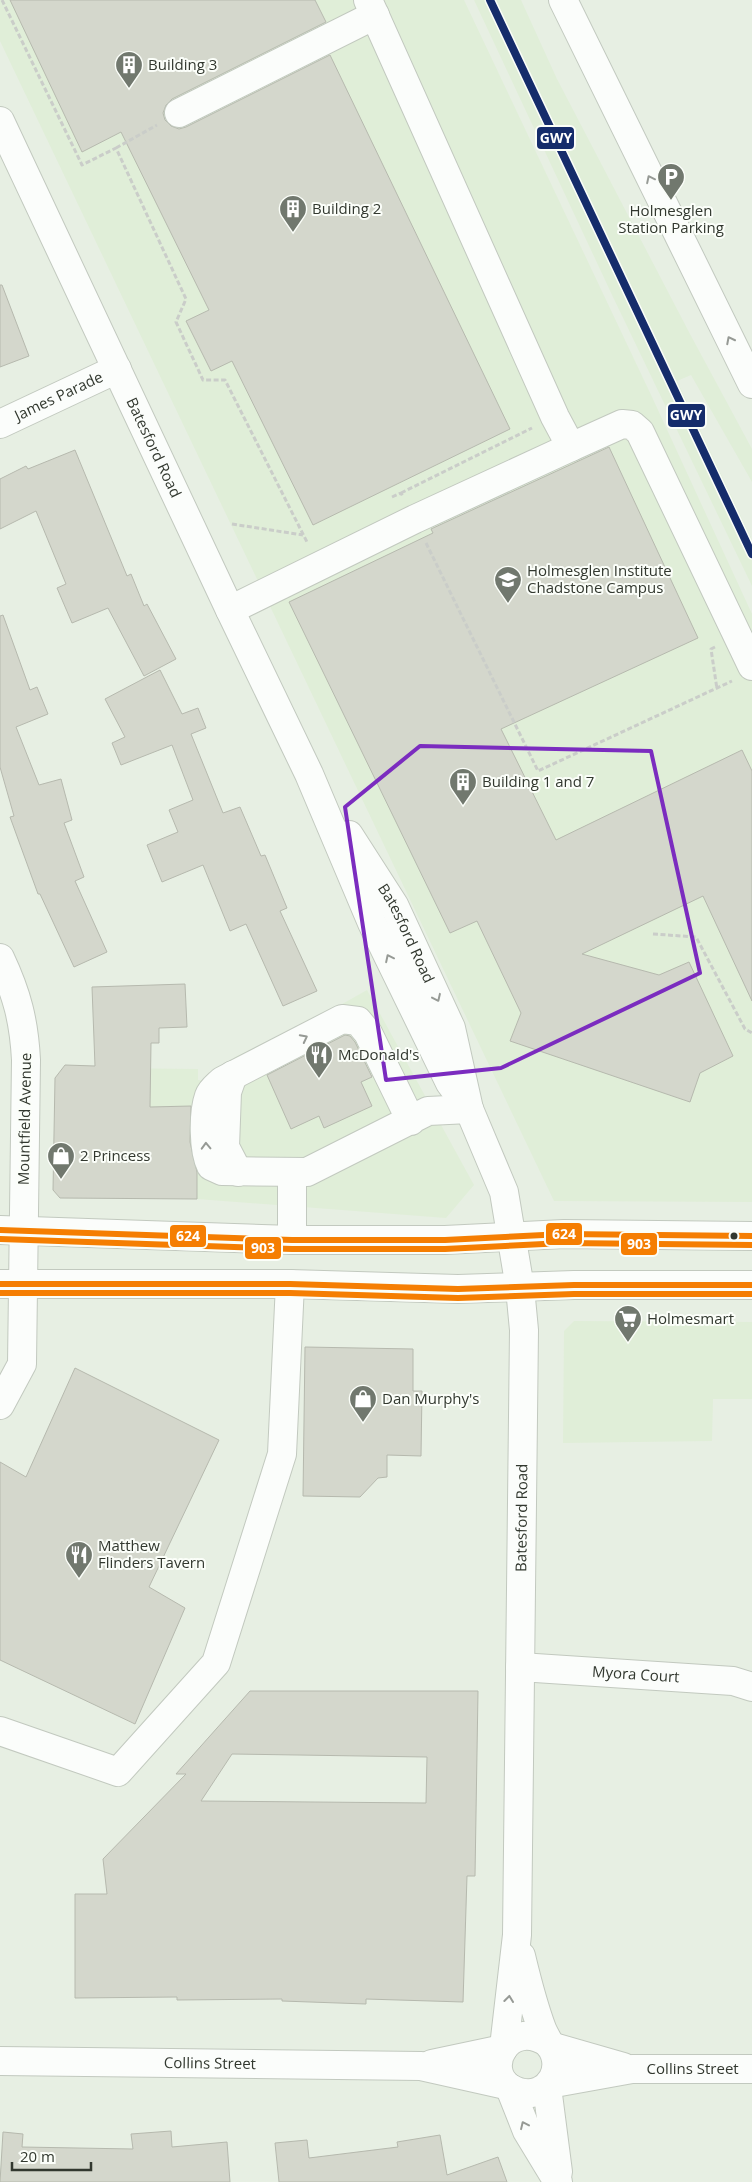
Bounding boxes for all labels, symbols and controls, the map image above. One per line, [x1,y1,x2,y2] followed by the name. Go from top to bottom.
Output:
[114,50,144,89] building icon: Building 3
[148,54,217,74] place label: Building 3
[536,126,575,150] line badge: GWY
[540,128,572,147] text: GWY
[656,162,686,201] parking icon: Holmesglen Station Parking
[646,175,656,184] one-way arrow
[278,194,308,233] building icon: Building 2
[312,198,381,218] place label: Building 2
[618,200,724,237] place label: Holmesglen Station Parking
[726,337,736,346] one-way arrow
[9,366,106,426] street label: James Parade
[122,394,187,500] street label: Batesford Road
[667,403,706,428] line badge: GWY
[670,405,702,424] text: GWY
[527,560,672,597] place label: Holmesglen Institute Chadstone Campus
[493,565,523,604] school or university icon: Holmesglen Institute Chadstone Campus
[448,767,478,806] building icon: Building 1 and 7
[482,771,594,791] place label: Building 1 and 7
[374,879,440,986] street label: Batesford Road
[385,954,395,963] one-way arrow
[430,993,441,1002] one-way arrow
[298,1034,307,1044] one-way arrow
[304,1040,334,1079] restaurant icon: McDonald's
[338,1044,420,1064] place label: McDonald's
[13,1053,35,1185] street label: Mountfield Avenue
[46,1141,76,1180] shop icon: 2 Princess
[201,1141,212,1149] one-way arrow
[80,1145,151,1165] place label: 2 Princess
[545,1222,583,1246] line badge: 624
[169,1224,207,1248] line badge: 624
[552,1224,576,1243] text: 624
[176,1226,200,1245] text: 624
[729,1231,739,1241] unlabelled marker
[620,1232,658,1256] line badge: 903
[627,1234,651,1253] text: 903
[244,1236,282,1260] line badge: 903
[251,1238,275,1257] text: 903
[613,1304,643,1343] supermarket icon: Holmesmart
[647,1308,734,1328] place label: Holmesmart
[348,1384,378,1423] shop icon: Dan Murphy's
[382,1388,479,1408] place label: Dan Murphy's
[510,1464,531,1572] street label: Batesford Road
[98,1535,205,1572] place label: Matthew Flinders Tavern
[64,1540,94,1579] restaurant icon: Matthew Flinders Tavern
[591,1661,680,1686] street label: Myora Court
[503,1994,514,2002] one-way arrow
[164,2052,256,2073] street label: Collins Street
[647,2058,739,2078] street label: Collins Street
[520,2121,531,2130] one-way arrow
[12,2140,91,2172] scale bar
[20,2146,55,2166] text: 20 m

